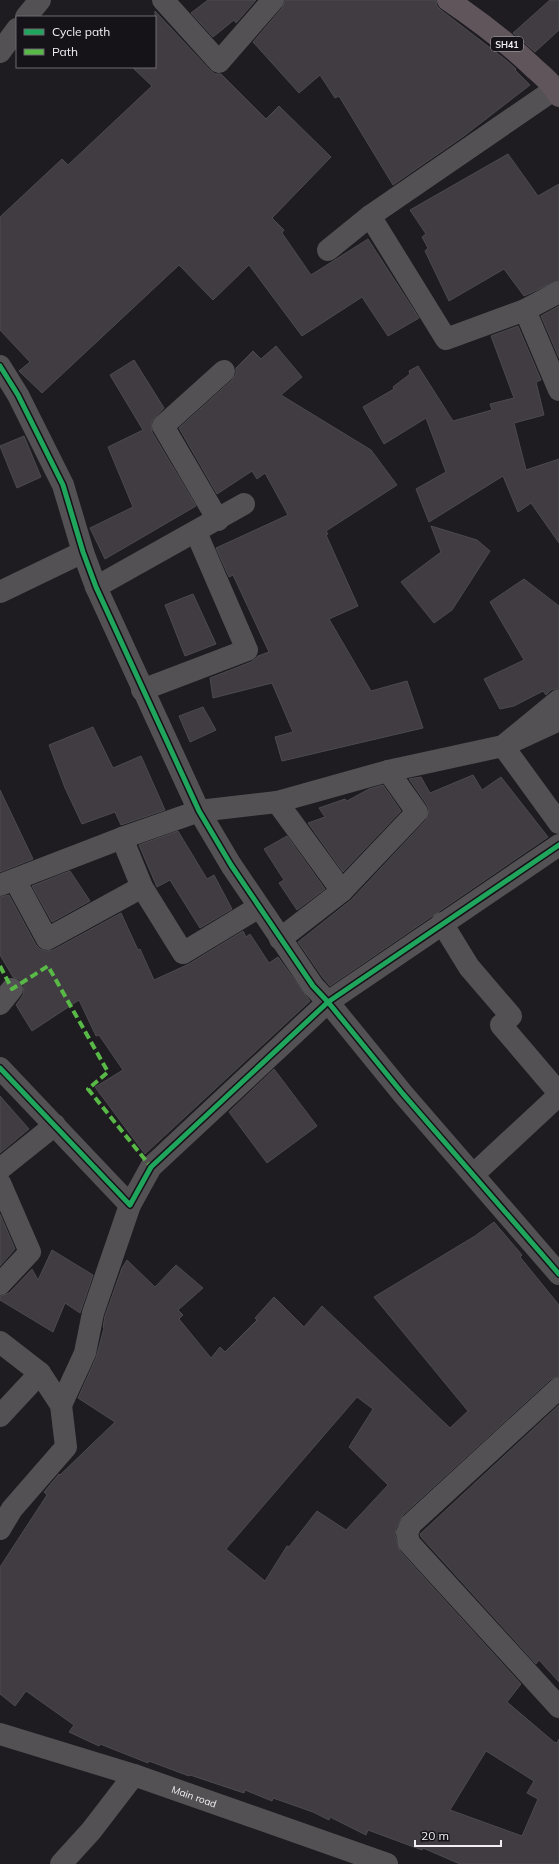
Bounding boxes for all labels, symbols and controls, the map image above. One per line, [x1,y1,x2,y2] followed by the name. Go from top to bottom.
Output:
[16,16,156,68] legend
[52,24,110,39] text: Cycle path
[491,37,523,51] road number: SH41
[52,44,78,59] text: Path
[170,1782,218,1810] street label: Main road
[415,1822,501,1848] scale bar
[421,1828,449,1843] text: 20 m

